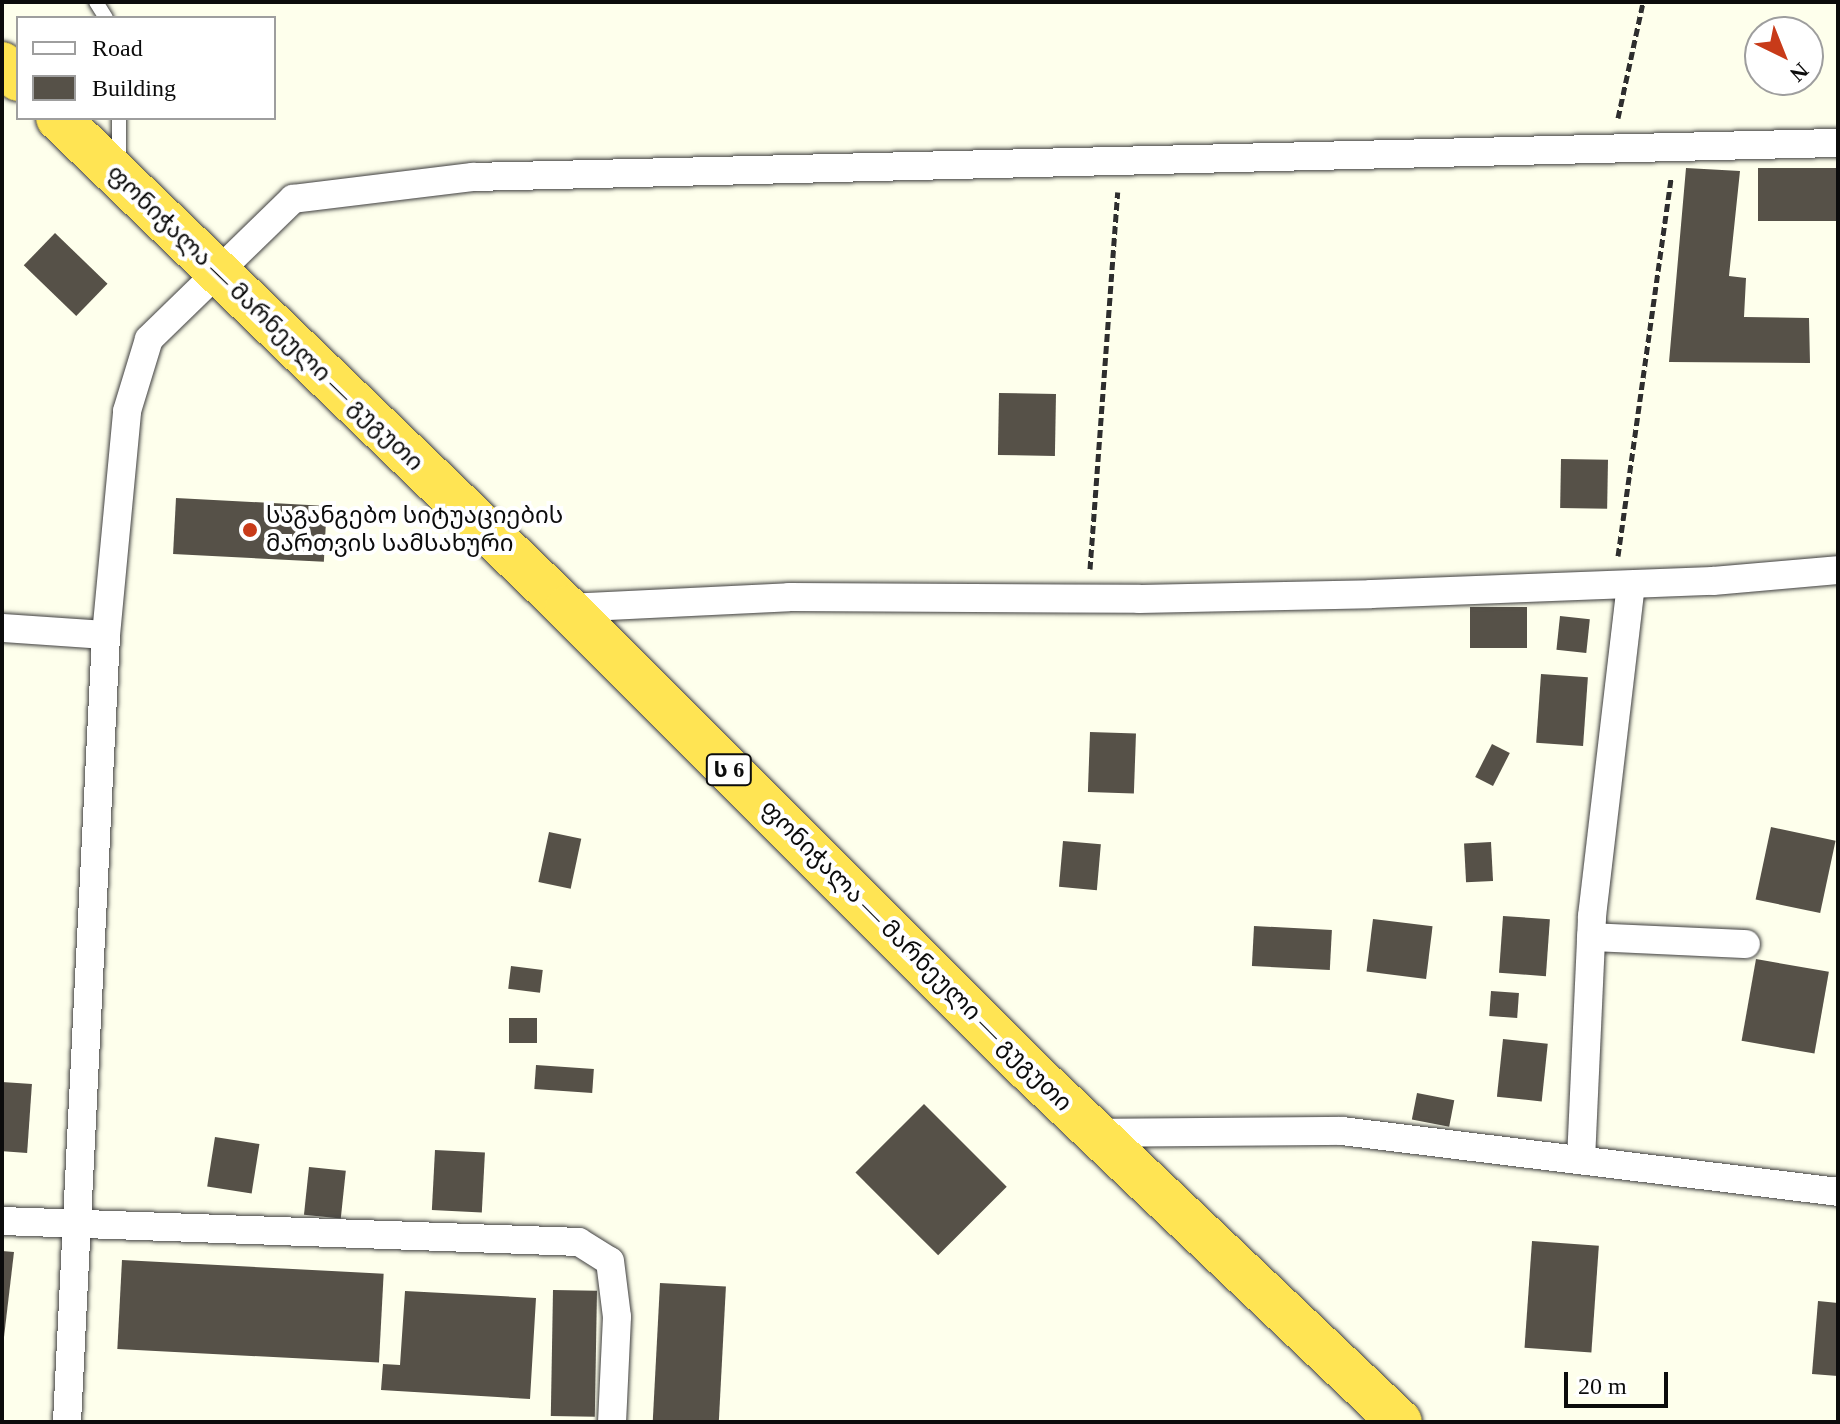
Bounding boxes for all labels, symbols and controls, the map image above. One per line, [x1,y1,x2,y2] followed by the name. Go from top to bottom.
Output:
[16,16,276,120] legend
[1744,16,1824,96] north arrow
[92,35,143,61] text: Road
[1785,58,1814,87] text: N
[92,75,176,101] text: Building
[101,159,429,477] street label: ფონიჭალა — მარნეული — გუგუთი
[266,502,563,558] place label: საგანგებო სიტუაციების მართვის სამსახური
[241,521,259,539] marker: საგანგებო სიტუაციების მართვის სამსახური
[705,752,753,788] road number: ს 6
[754,794,1078,1118] street label: ფონიჭალა — მარნეული — გუგუთი
[1568,1356,1672,1406] scale bar
[1578,1373,1627,1399] text: 20 m

